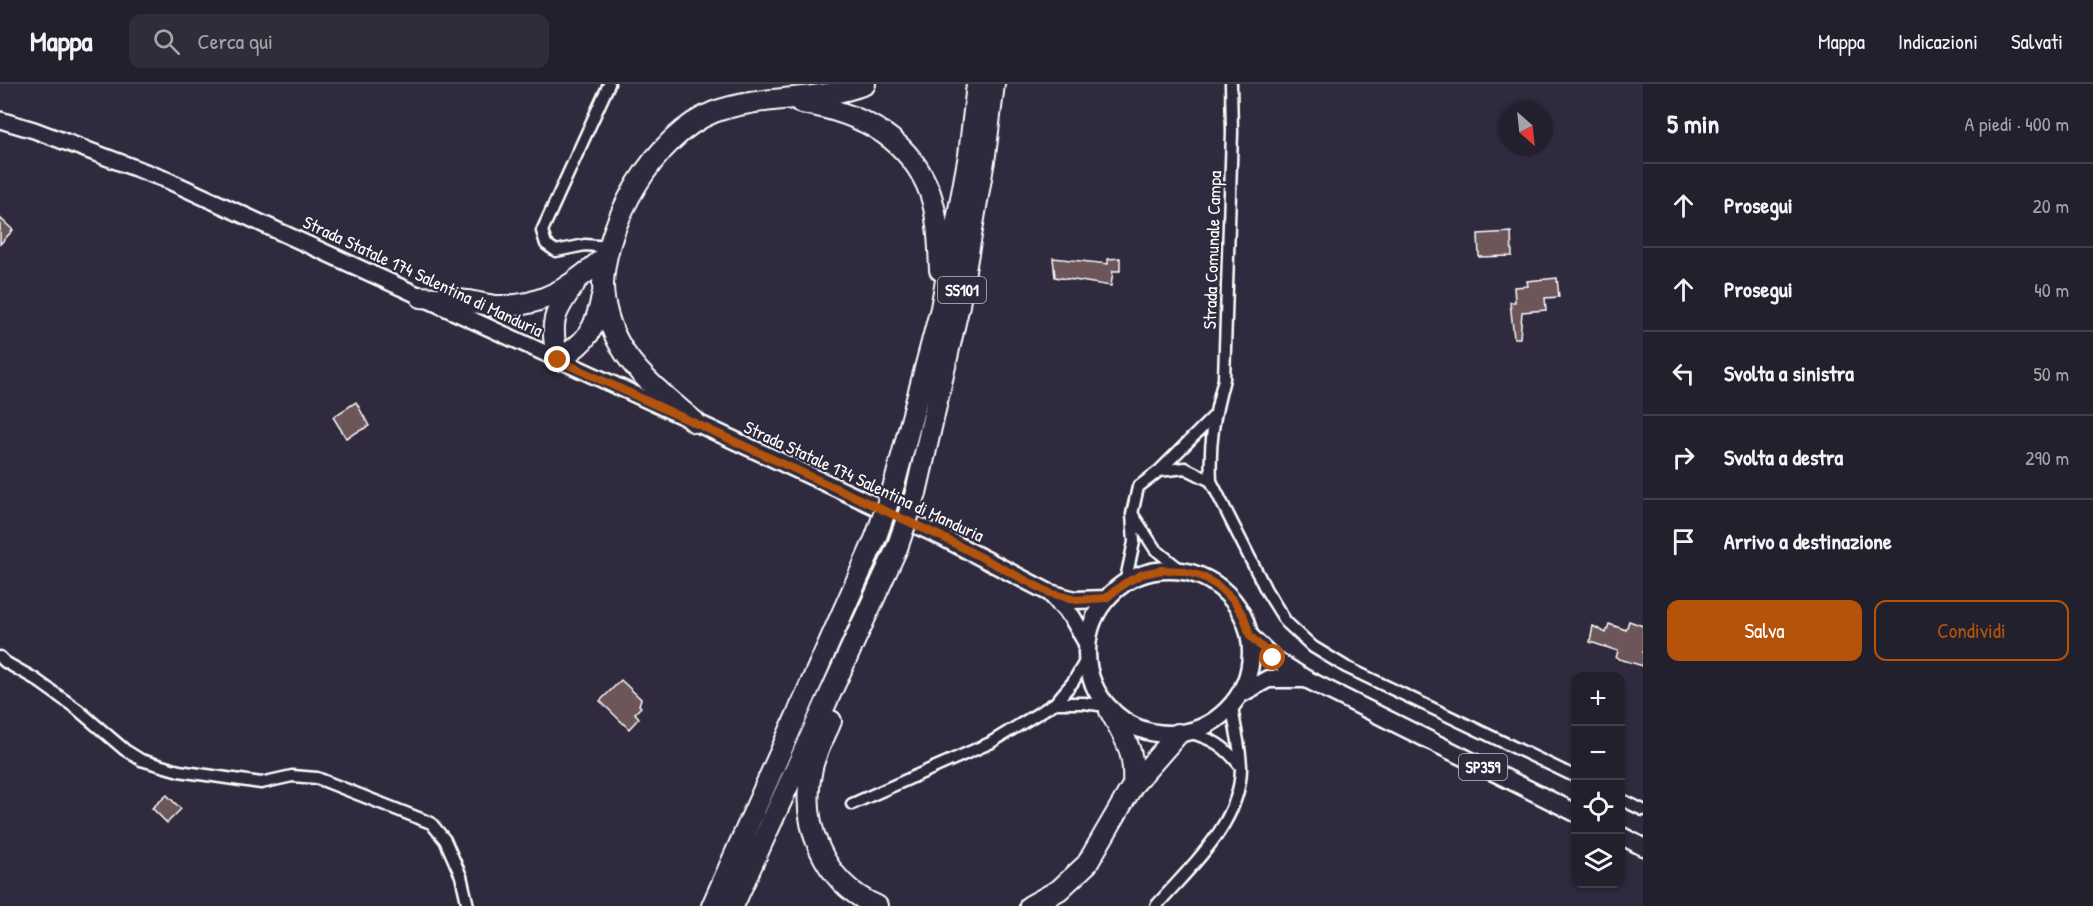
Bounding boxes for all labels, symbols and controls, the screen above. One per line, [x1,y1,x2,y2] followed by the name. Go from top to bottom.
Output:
[129,14,549,68] search box
[30,22,93,60] text: Mappa
[150,25,183,58] icon: search
[198,26,273,56] text: Cerca qui
[1818,27,1865,56] text: Mappa
[1898,27,1978,56] text: Indicazioni
[2011,27,2063,56] text: Salvati
[1499,102,1553,156] north arrow
[1667,106,1719,141] text: 5 min
[1965,110,2069,137] text: A piedi · 400 m
[1197,170,1227,330] street label: Strada Comunale Campa
[1667,189,1700,222] icon: ahead
[1724,190,1793,220] text: Prosegui
[2032,192,2069,219] text: 20 m
[299,209,547,343] street label: Strada Statale 174 Salentina di Manduria
[1667,273,1700,306] icon: ahead
[1724,274,1793,304] text: Prosegui
[2034,276,2069,303] text: 40 m
[938,277,986,303] road number: SS101
[544,346,570,372] route end
[1667,357,1700,390] icon: left
[1724,358,1854,388] text: Svolta a sinistra
[2033,360,2069,387] text: 50 m
[740,414,988,548] street label: Strada Statale 174 Salentina di Manduria
[1667,441,1700,474] icon: right
[1724,442,1843,472] text: Svolta a destra
[2025,444,2069,471] text: 290 m
[1667,525,1700,558] icon: arrive
[1724,526,1892,556] text: Arrivo a destinazione
[1667,600,1862,661] button: Salva
[1874,600,2069,661] button: Condividi
[1259,644,1285,670] route start
[1571,672,1625,888] map controls
[1571,672,1625,726] button: +
[1571,726,1625,780] button: −
[1459,754,1507,780] road number: SP359
[1571,780,1625,834] button: locate
[1571,834,1625,888] button: layers

